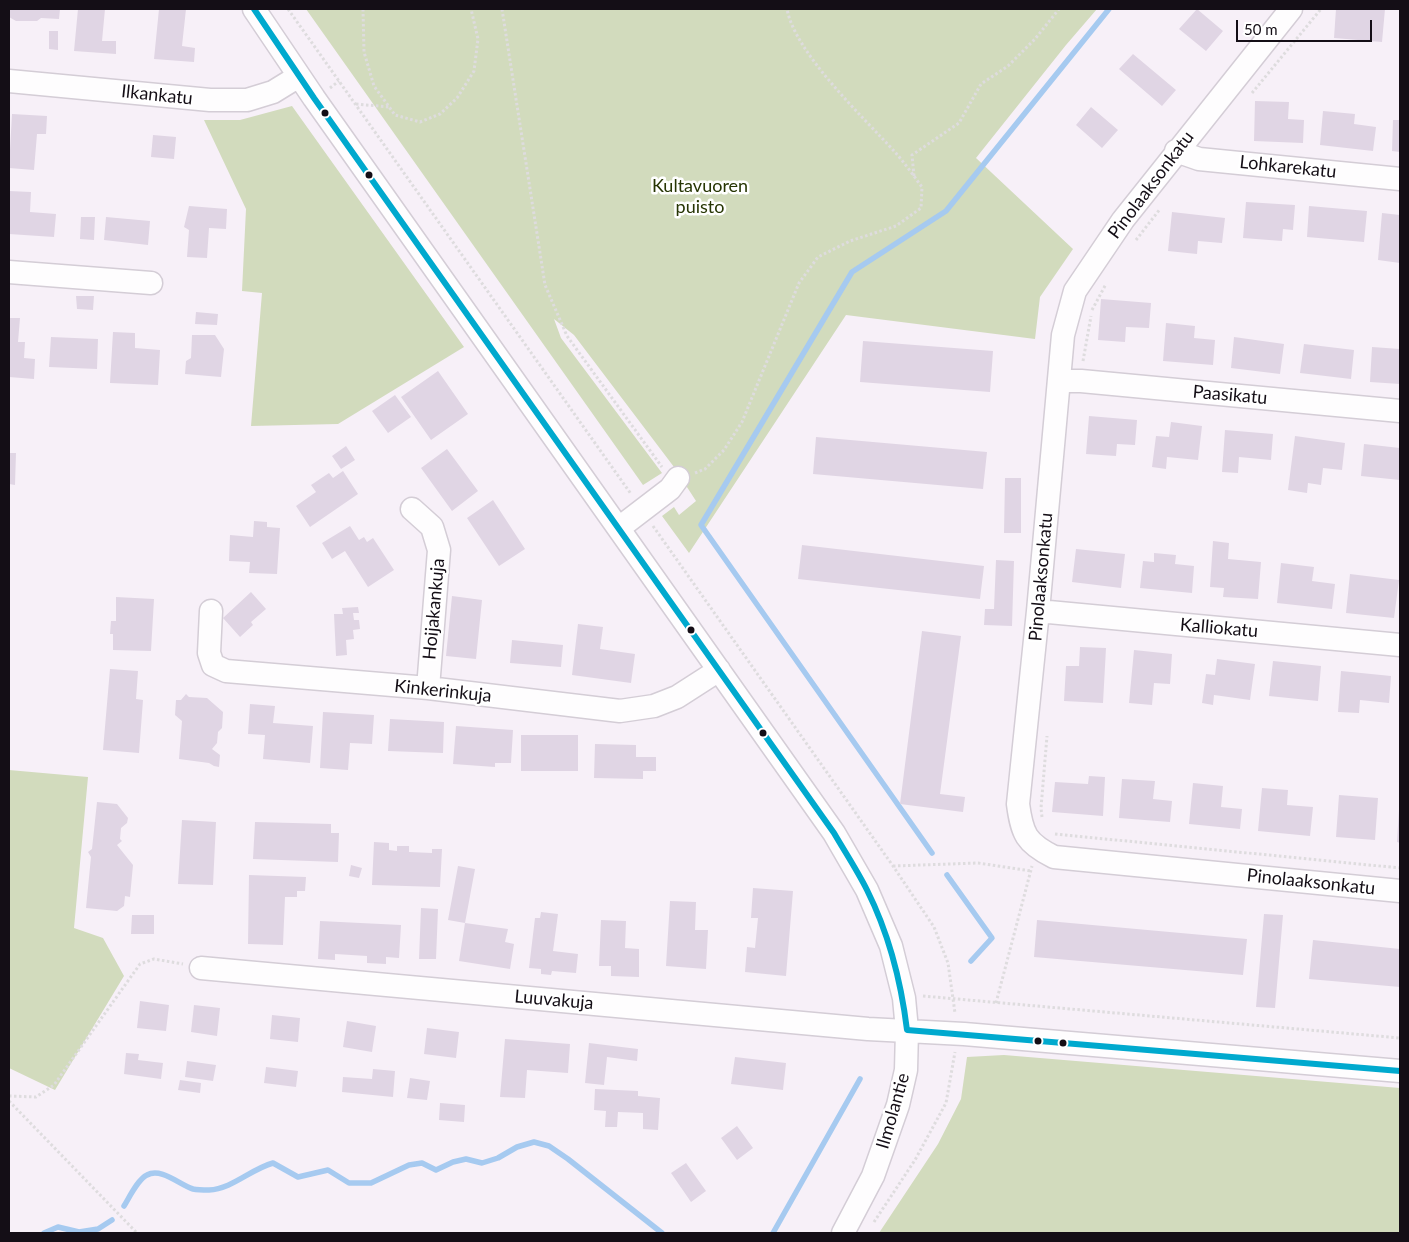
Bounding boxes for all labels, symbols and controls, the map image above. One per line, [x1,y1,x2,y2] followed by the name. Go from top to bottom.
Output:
[1239,10,1375,42] scale bar
[1244,20,1278,38] text: 50 m
[120,81,194,109] street label: Ilkankatu
[320,108,330,118] unlabelled marker
[1104,127,1198,243] street label: Pinolaaksonkatu
[1239,151,1337,183] street label: Lohkarekatu
[364,170,374,180] unlabelled marker
[652,175,748,218] park label: Kultavuoren puisto
[1192,381,1268,409] street label: Paasikatu
[1025,512,1057,642] street label: Pinolaaksonkatu
[419,557,449,661] street label: Hoijakankuja
[1179,614,1259,642] street label: Kalliokatu
[686,625,696,635] unlabelled marker
[393,675,493,707] street label: Kinkerinkuja
[758,728,768,738] unlabelled marker
[1246,865,1376,899] street label: Pinolaaksonkatu
[514,986,594,1014] street label: Luuvakuja
[1033,1036,1043,1046] unlabelled marker
[1058,1038,1068,1048] unlabelled marker
[872,1071,914,1151] street label: Ilmolantie

